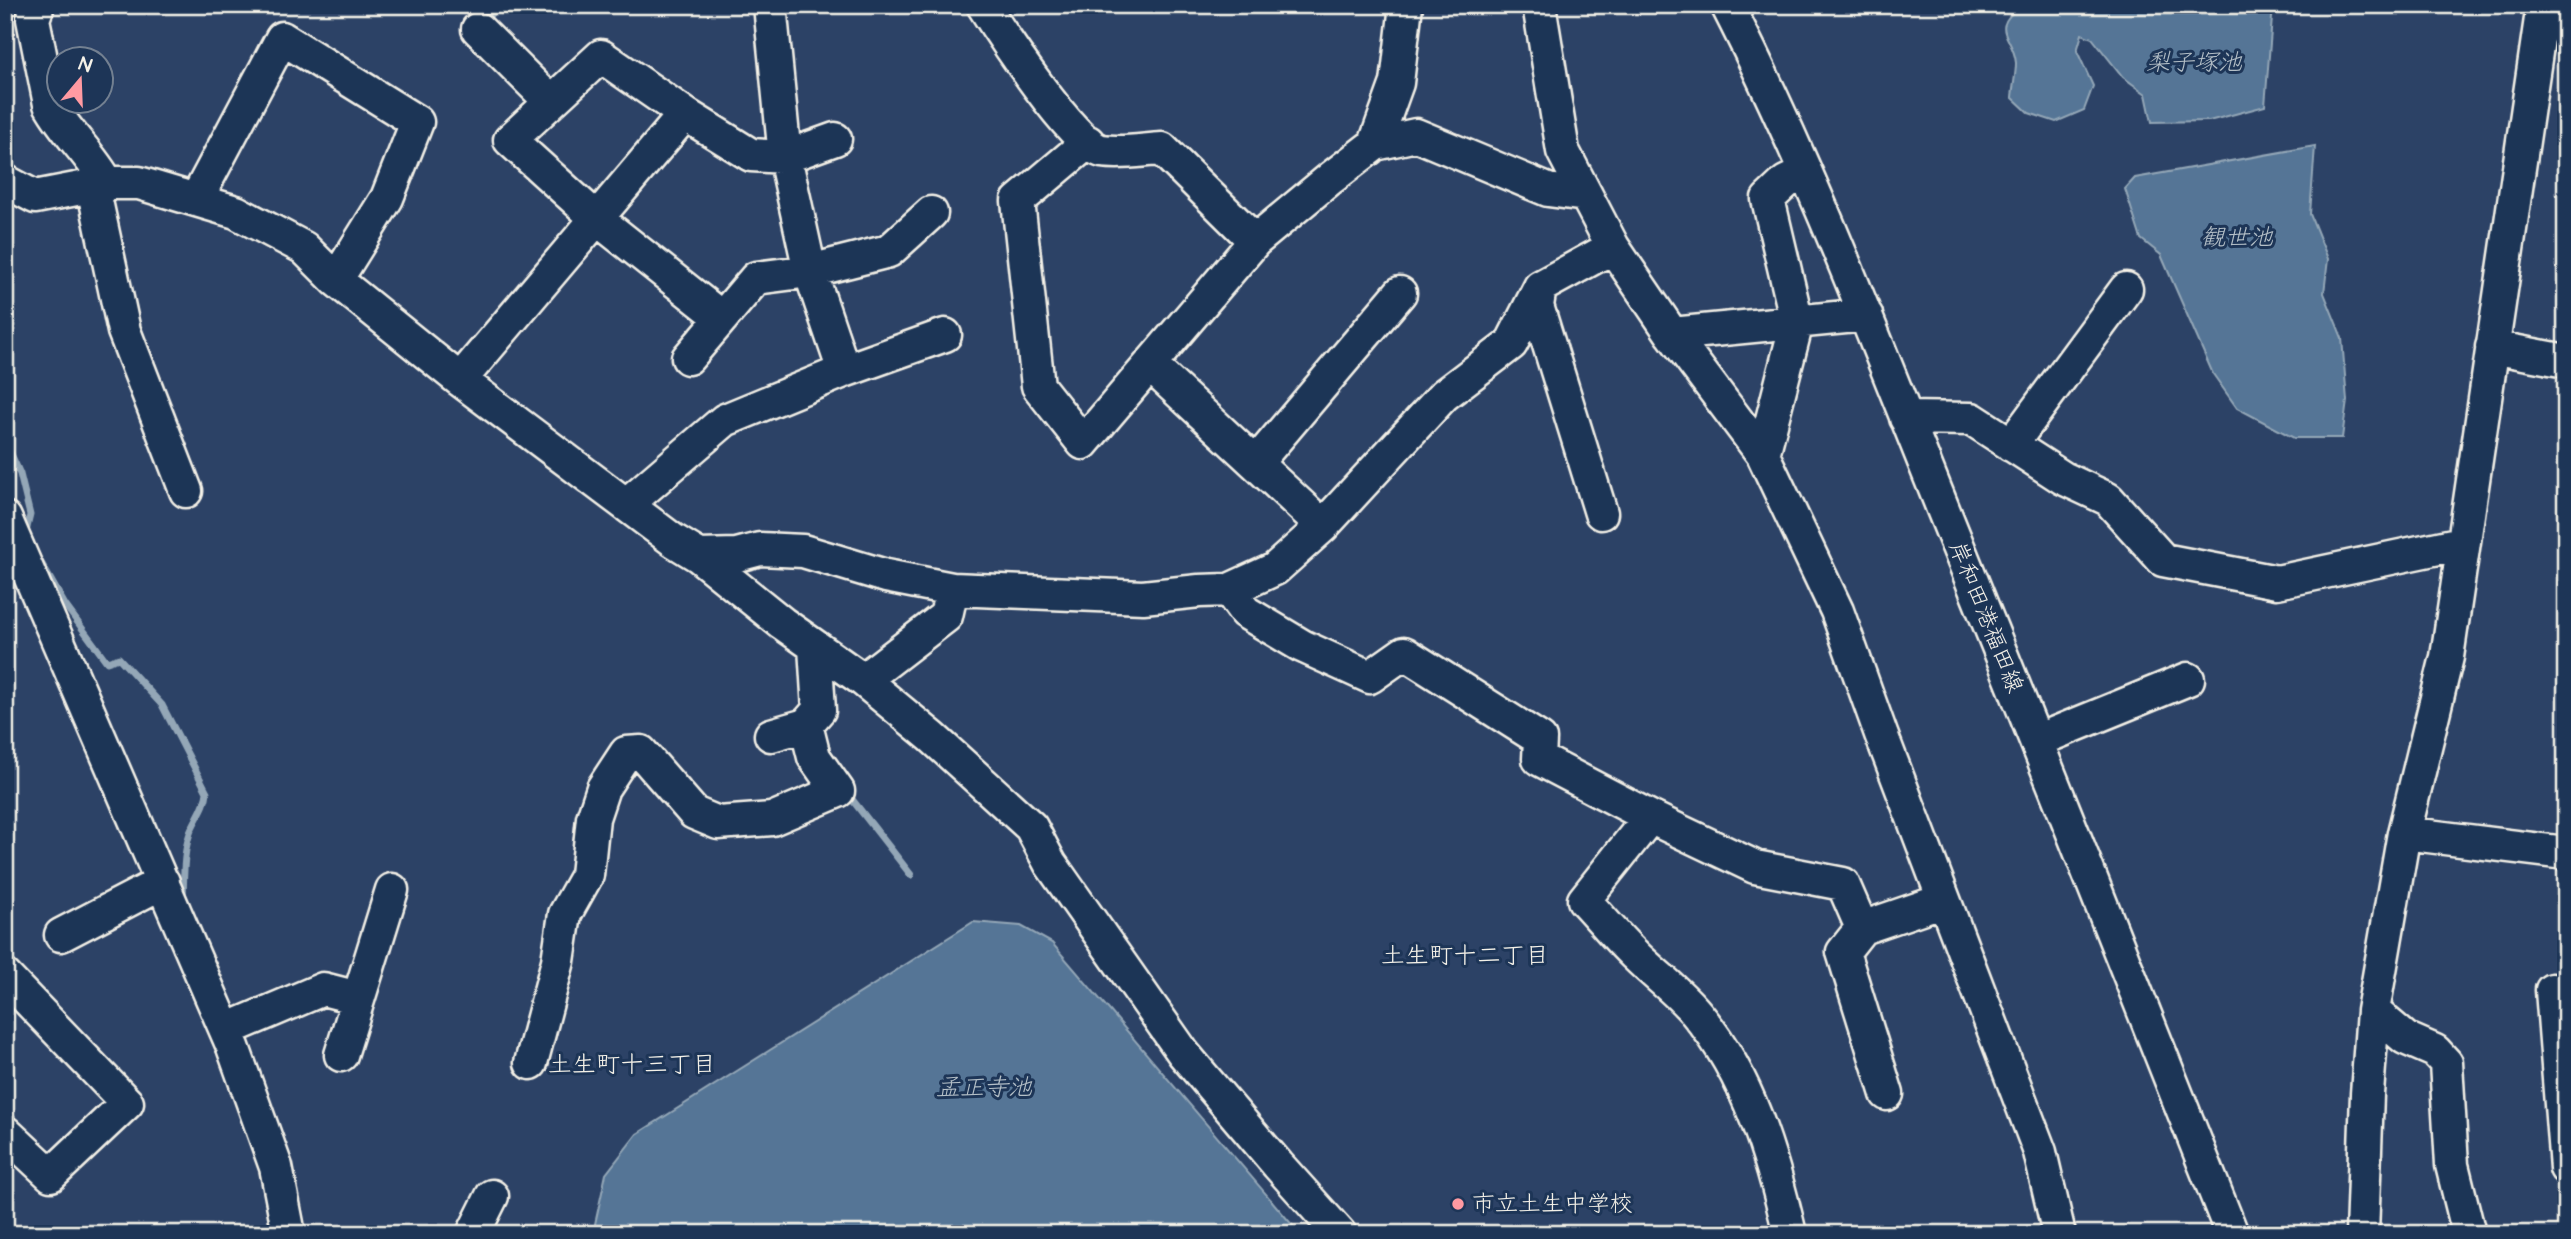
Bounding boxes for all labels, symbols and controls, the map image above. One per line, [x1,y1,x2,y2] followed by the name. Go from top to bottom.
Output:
[46,46,116,116] north arrow
[2146,46,2243,80] water label: 梨子塚池
[75,51,95,80] text: N
[2201,221,2274,255] water label: 観世池
[1941,536,2031,698] street label: 岸和田港福田線
[1381,939,1549,973] district label: 土生町十二丁目
[548,1048,716,1082] district label: 土生町十三丁目
[936,1071,1033,1105] water label: 孟正寺池
[1472,1188,1633,1220] place label: 市立土生中学校
[1450,1196,1466,1212] marker: 市立土生中学校

